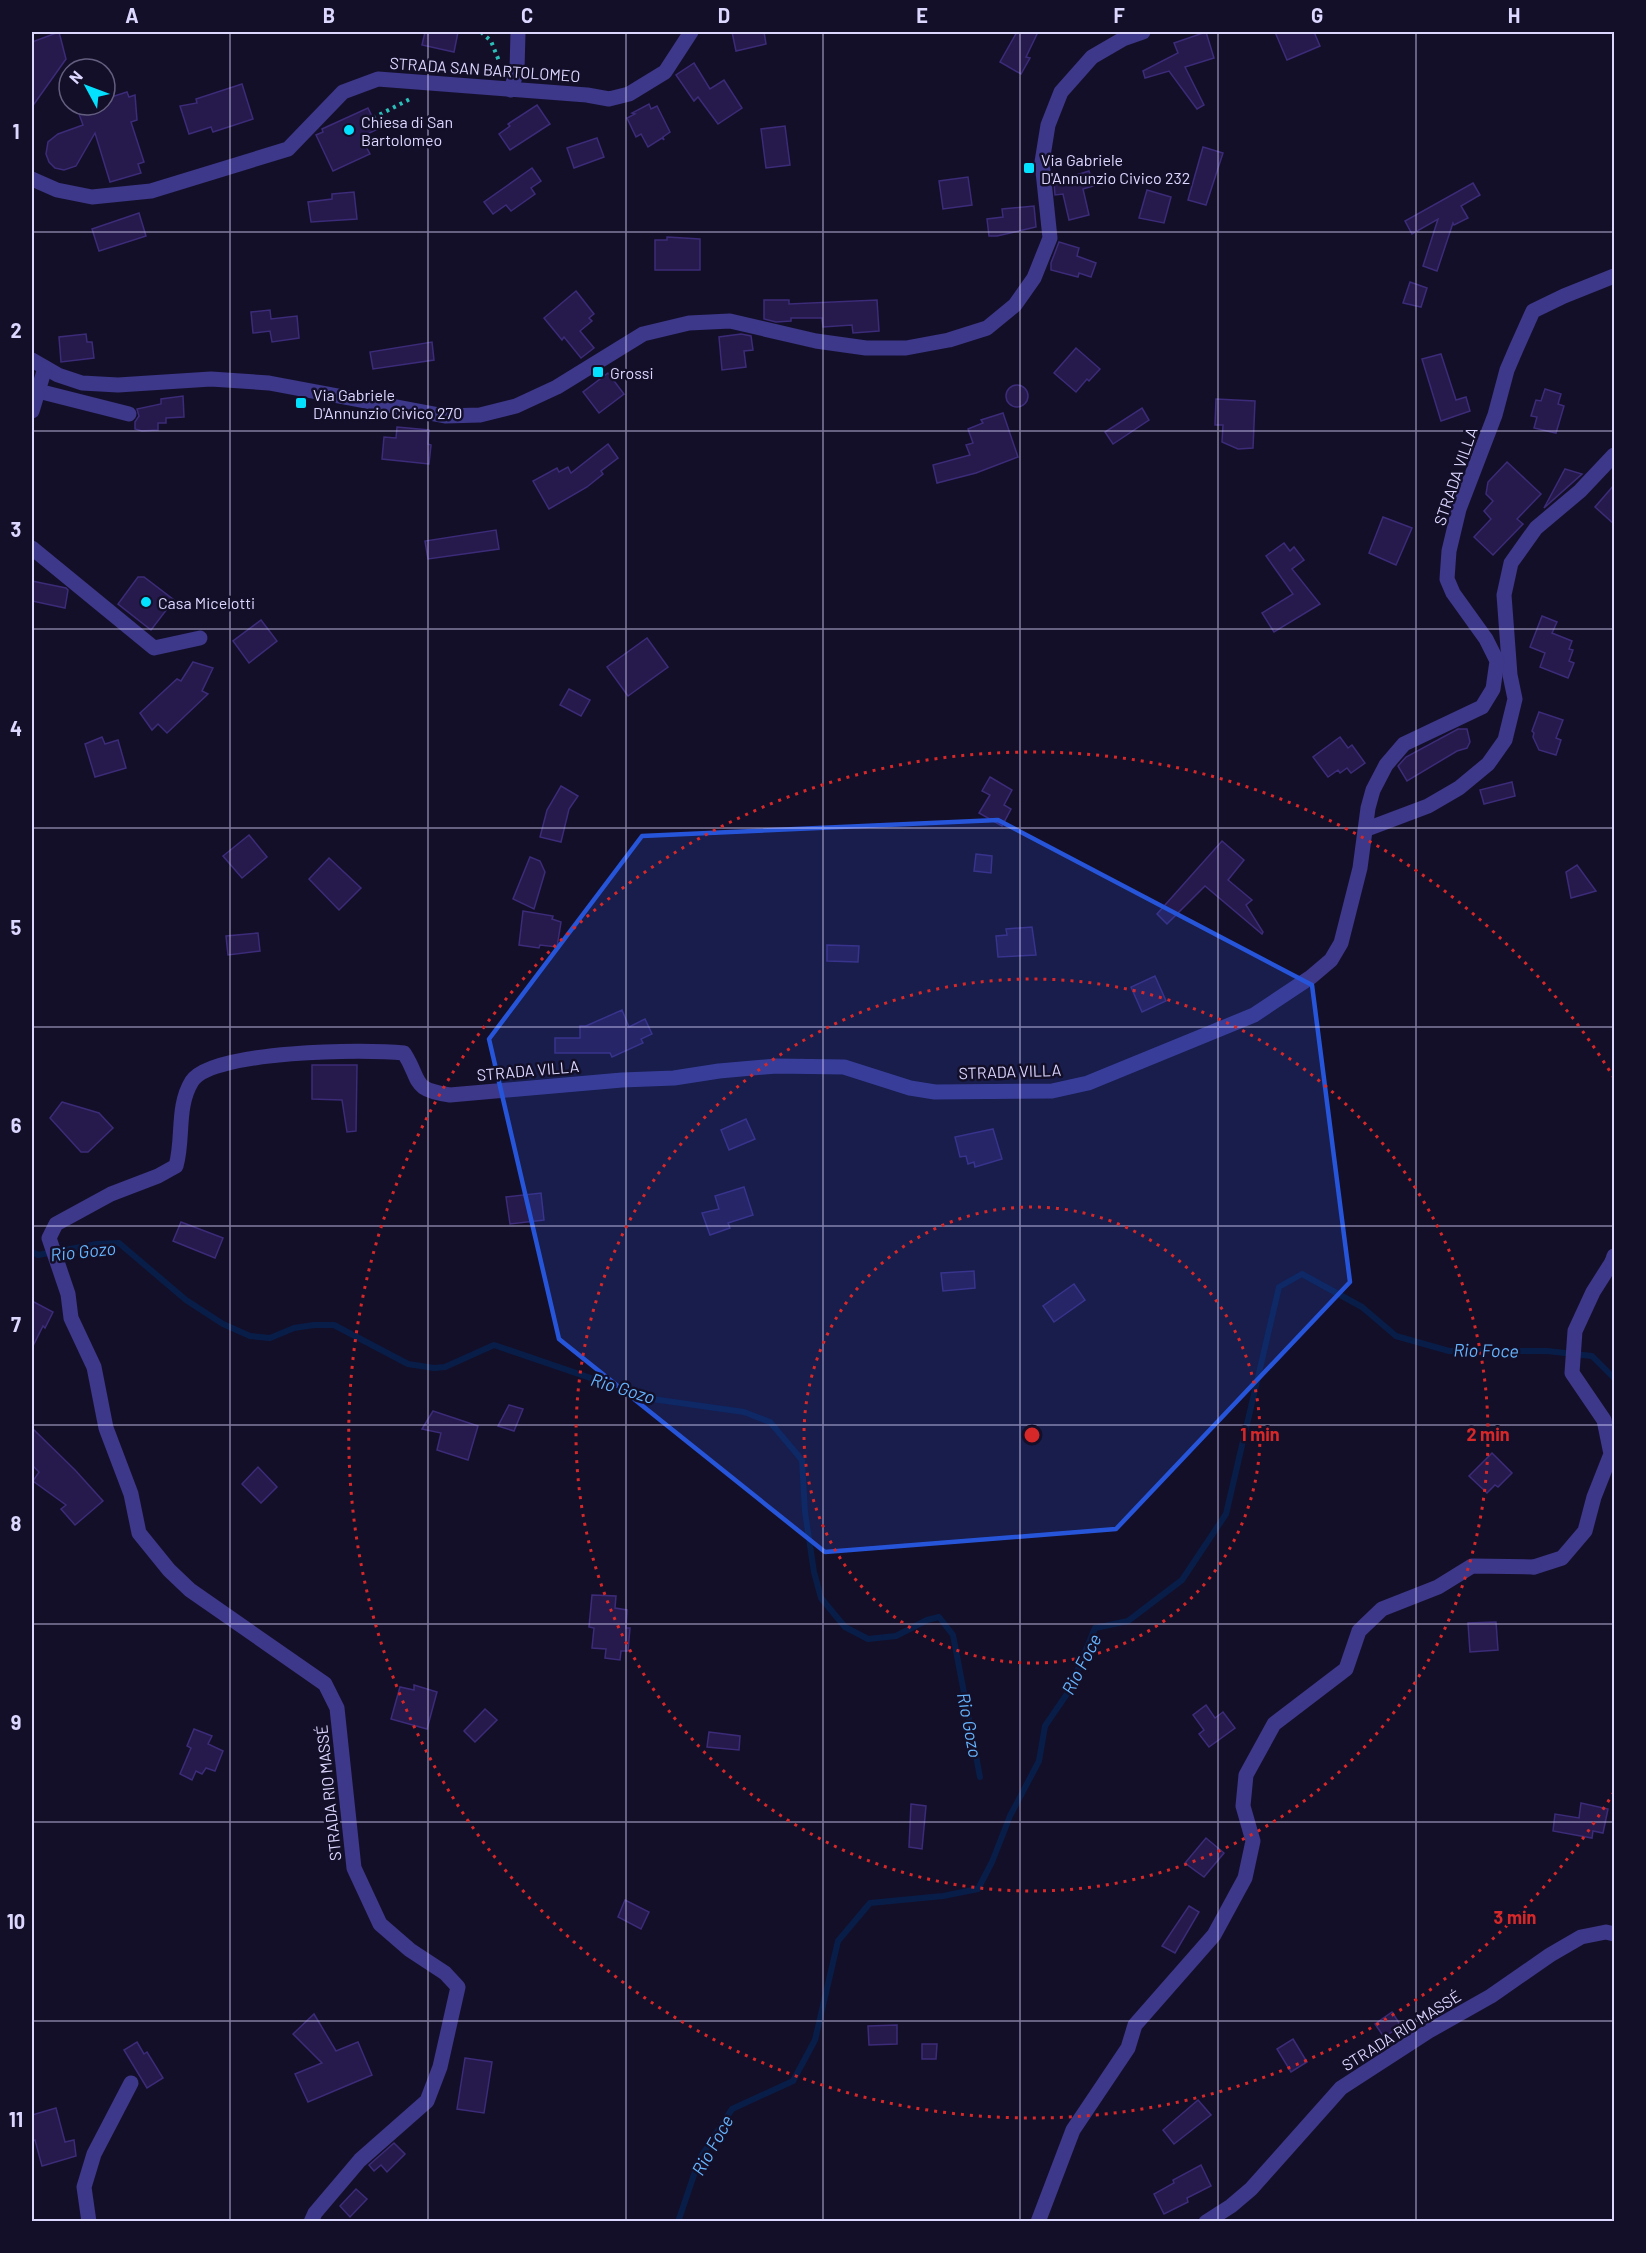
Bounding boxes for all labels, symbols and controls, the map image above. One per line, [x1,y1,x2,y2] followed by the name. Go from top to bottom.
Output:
[125,3,139,27] text: A
[323,3,335,27] text: B
[521,3,533,27] text: C
[718,3,730,27] text: D
[916,3,928,27] text: E
[1113,3,1125,27] text: F
[1311,3,1323,27] text: G
[1508,3,1520,27] text: H
[389,53,581,85] street label: STRADA SAN BARTOLOMEO
[57,57,117,117] north arrow
[65,67,86,87] text: N
[361,112,453,149] place label: Chiesa di San Bartolomeo
[12,119,20,143] text: 1
[342,123,356,137] marker: Chiesa di San Bartolomeo
[1041,150,1190,187] place label: Via Gabriele D'Annunzio Civico 232
[1022,161,1036,175] marker: Via Gabriele D'Annunzio Civico 232
[10,318,22,342] text: 2
[610,363,654,382] place label: Grossi
[591,365,605,379] marker: Grossi
[313,385,462,422] place label: Via Gabriele D'Annunzio Civico 270
[294,396,308,410] marker: Via Gabriele D'Annunzio Civico 270
[1429,424,1481,528] street label: STRADA VILLA
[11,517,21,541] text: 3
[158,593,255,612] place label: Casa Micelotti
[139,595,153,609] marker: Casa Micelotti
[10,716,22,740] text: 4
[11,915,22,939] text: 5
[476,1056,580,1084] street label: STRADA VILLA
[958,1060,1062,1082] street label: STRADA VILLA
[11,1113,22,1137] text: 6
[49,1237,117,1265] water label: Rio Gozo
[11,1312,21,1336] text: 7
[1453,1338,1519,1362] water label: Rio Foce
[588,1368,658,1408] water label: Rio Gozo
[1240,1423,1280,1445] text: 1 min
[1466,1423,1510,1445] text: 2 min
[1022,1425,1042,1445] centre of rings
[11,1511,22,1535] text: 8
[1056,1630,1106,1698] water label: Rio Foce
[953,1691,987,1759] water label: Rio Gozo
[11,1710,21,1734] text: 9
[311,1724,345,1862] street label: STRADA RIO MASSÉ
[1494,1906,1536,1928] text: 3 min
[7,1909,25,1933] text: 10
[1338,1986,1464,2074] street label: STRADA RIO MASSÉ
[9,2107,23,2131] text: 11
[687,2111,737,2179] water label: Rio Foce

